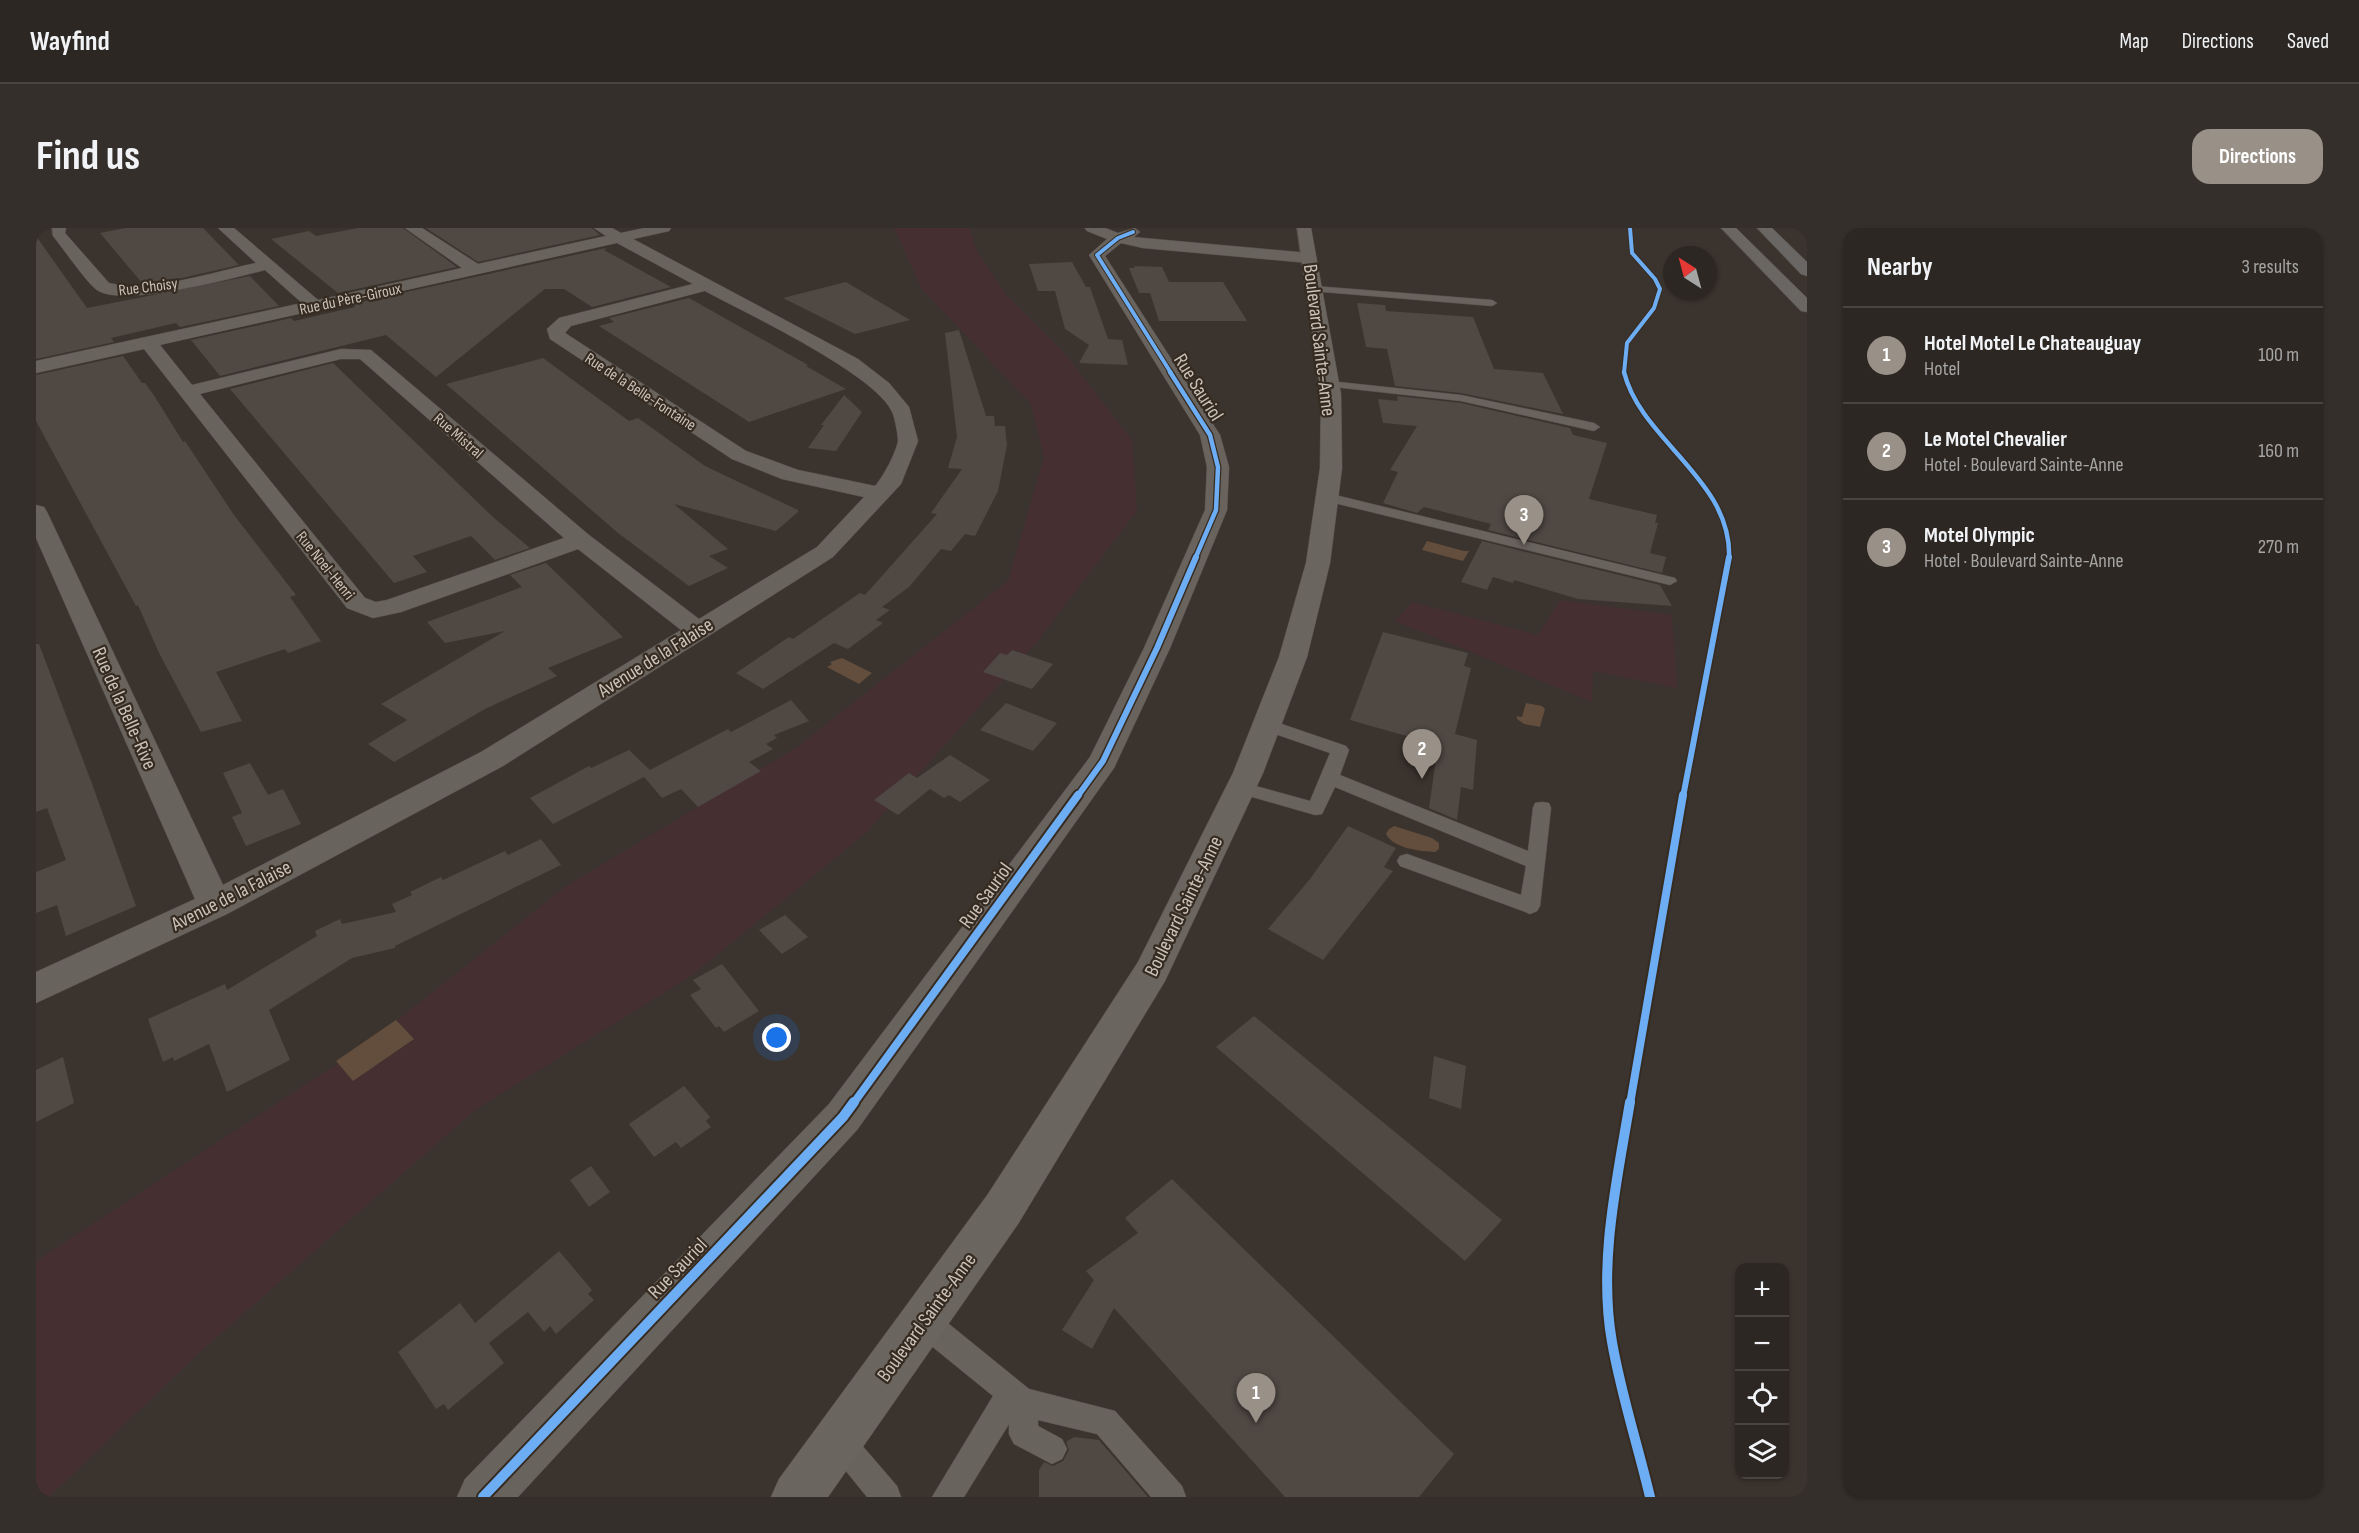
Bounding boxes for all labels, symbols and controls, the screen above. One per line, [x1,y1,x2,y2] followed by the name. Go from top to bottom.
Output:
[30,25,110,58] text: Wayfind
[2119,29,2149,54] text: Map
[2182,29,2254,54] text: Directions
[2287,29,2329,54] text: Saved
[2192,129,2323,184] button: Directions
[36,131,140,182] text: Find us
[1663,246,1717,300] north arrow
[1867,252,1933,283] text: Nearby
[2242,255,2299,279] text: 3 results
[1298,263,1340,418] street label: Boulevard Sainte-Anne
[118,274,179,301] street label: Rue Choisy
[298,279,403,320] street label: Rue du Père-Giroux
[1924,330,2141,357] text: Hotel Motel Le Chateauguay
[1883,343,1890,367] text: 1
[2258,343,2299,367] text: 100 m
[581,349,699,435] street label: Rue de la Belle-Fontaine
[1168,349,1228,426] street label: Rue Sauriol
[1924,357,1960,381] text: Hotel
[429,409,487,463] street label: Rue Mistral
[1924,426,2067,453] text: Le Motel Chevalier
[1882,439,1891,463] text: 2
[2258,439,2299,463] text: 160 m
[1924,453,2123,477] text: Hotel · Boulevard Sainte-Anne
[1504,496,1544,545] pin: 3
[1924,522,2035,549] text: Motel Olympic
[292,528,358,604] street label: Rue Noel-Henri
[1882,535,1891,559] text: 3
[2258,535,2299,559] text: 270 m
[1924,549,2123,573] text: Hotel · Boulevard Sainte-Anne
[593,613,718,703] street label: Avenue de la Falaise
[86,644,162,773] street label: Rue de la Belle-Rive
[1402,730,1442,779] pin: 2
[1140,832,1228,980] street label: Boulevard Sainte-Anne
[167,855,295,937] street label: Avenue de la Falaise
[954,858,1018,933] street label: Rue Sauriol
[762,1023,791,1052] your location
[643,1233,712,1304] street label: Rue Sauriol
[872,1249,981,1387] street label: Boulevard Sainte-Anne
[1735,1263,1789,1479] map controls
[1735,1263,1789,1317] button: +
[1735,1317,1789,1371] button: −
[1735,1371,1789,1425] button: locate
[1236,1374,1276,1423] pin: 1
[1735,1425,1789,1479] button: layers

